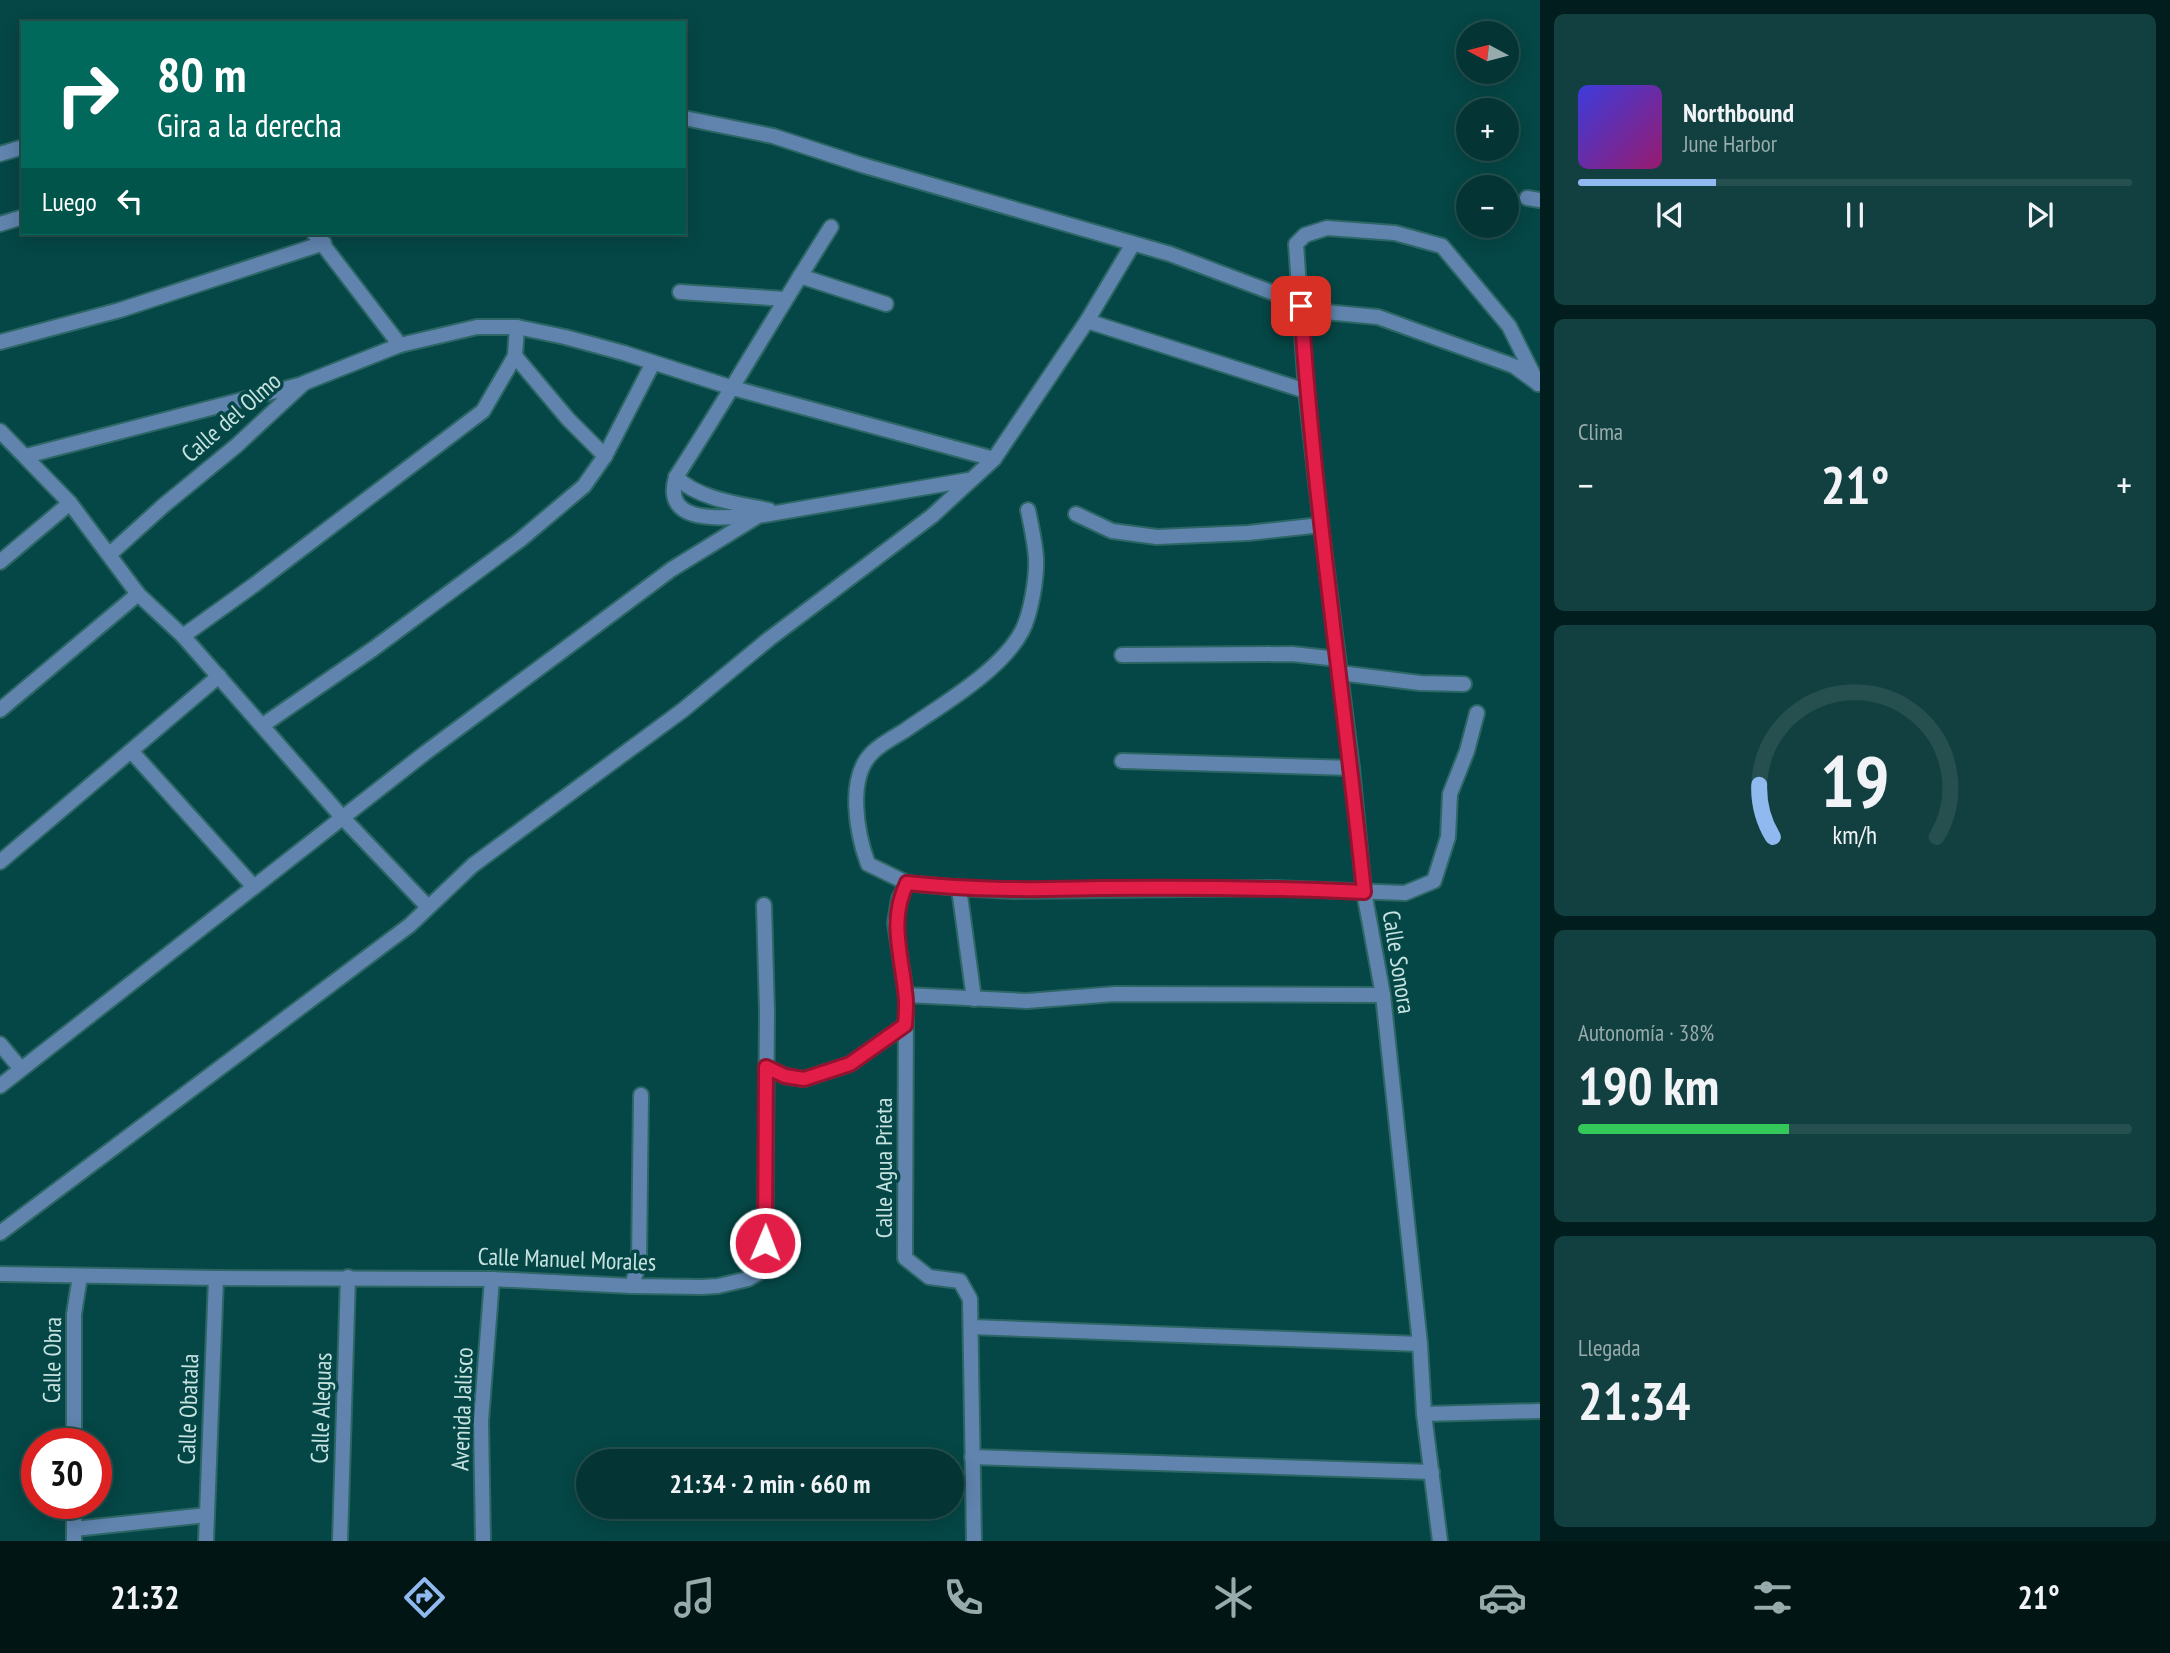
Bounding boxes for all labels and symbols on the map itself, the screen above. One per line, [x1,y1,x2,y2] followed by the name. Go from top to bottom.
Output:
[1456,21,1519,84] north arrow
[1271,276,1331,336] pin
[175,365,287,469] street label: Calle del Olmo
[1376,908,1422,1016] street label: Calle Sonora
[868,1098,899,1238] street label: Calle Agua Prieta
[728,1206,802,1280] position arrow
[477,1240,657,1278] street label: Calle Manuel Morales
[36,1317,68,1403] street label: Calle Obra
[444,1347,480,1471] street label: Avenida Jalisco
[304,1352,338,1464] street label: Calle Aleguas
[171,1353,205,1465] street label: Calle Obatala
[21,1428,112,1519] speed limit sign: 30

